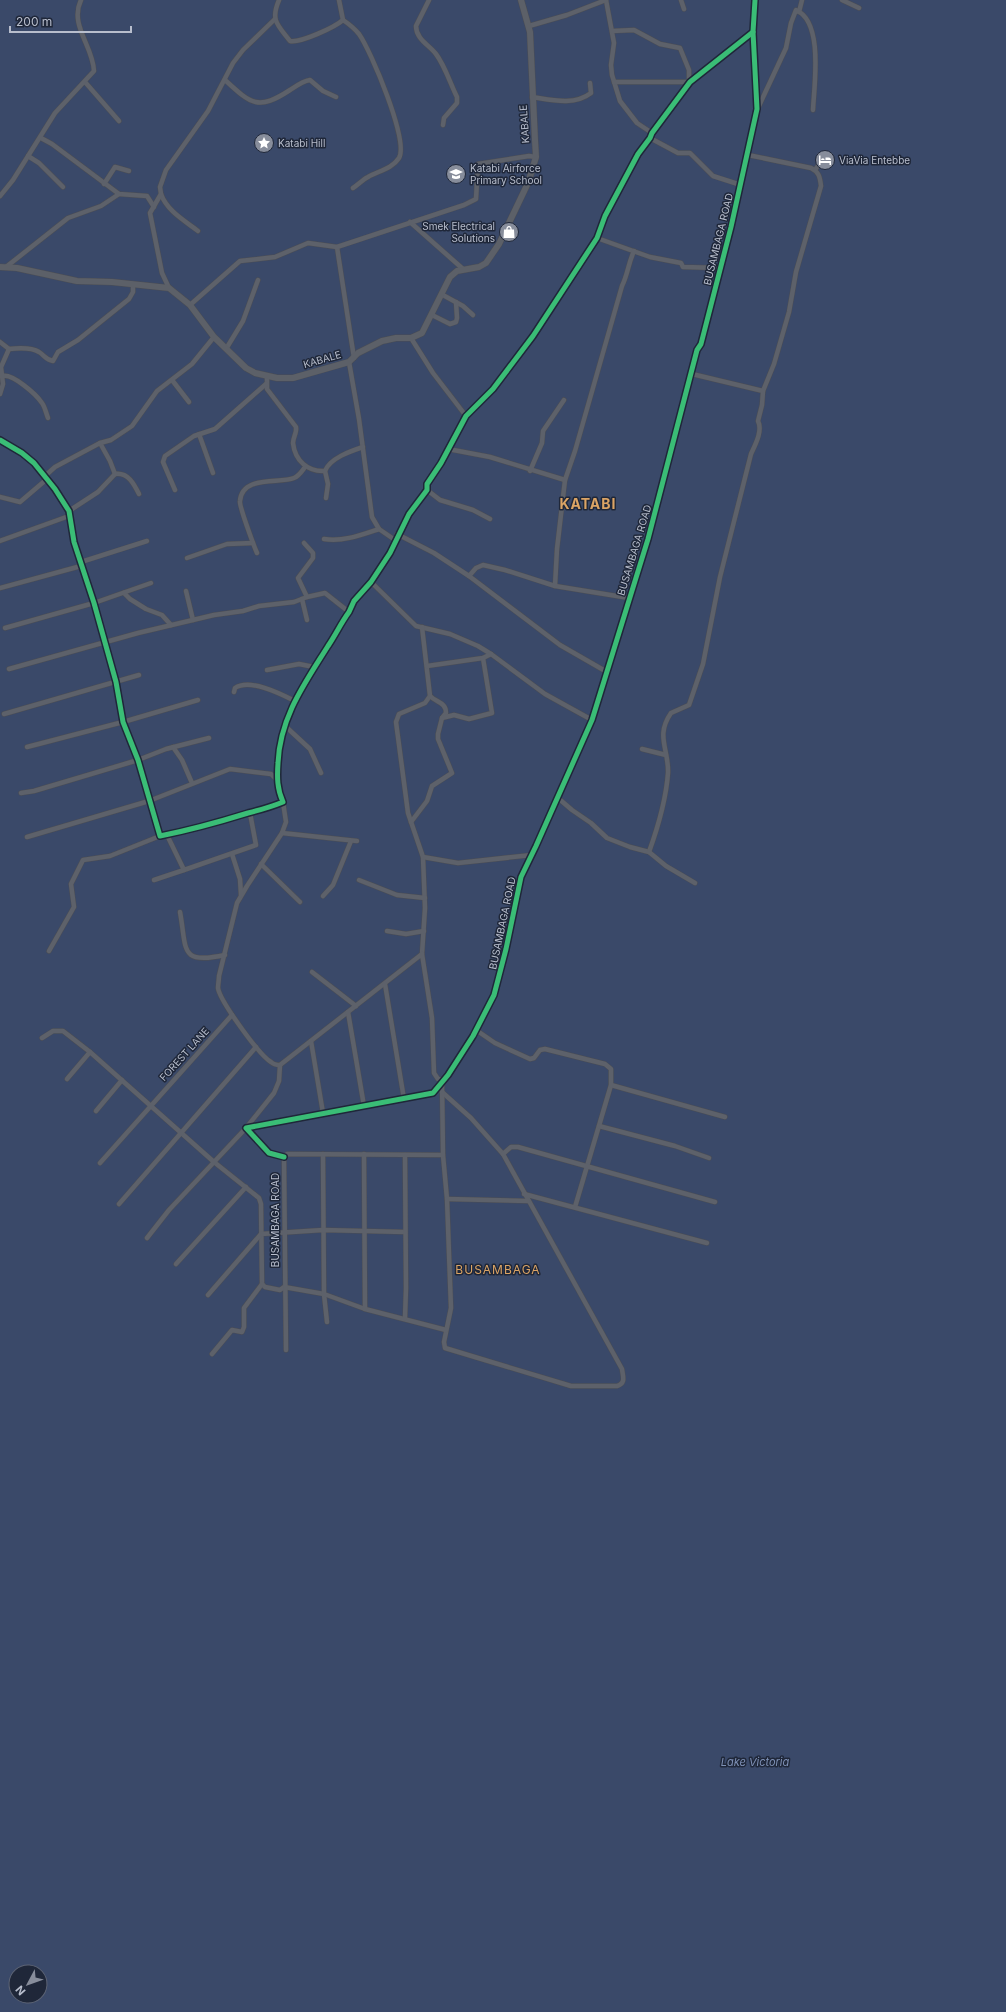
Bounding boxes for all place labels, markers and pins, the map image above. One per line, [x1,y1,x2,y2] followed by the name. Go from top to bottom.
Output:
[253,132,275,154] place icon: Katabi Hill
[278,137,325,149] place label: Katabi Hill
[814,149,836,171] hotel icon: ViaVia Entebbe
[839,154,910,166] place label: ViaVia Entebbe
[470,162,542,186] place label: Katabi Airforce Primary School
[445,163,467,185] school or university icon: Katabi Airforce Primary School
[422,220,495,244] place label: Smek Electrical Solutions
[498,221,520,243] shop icon: Smek Electrical Solutions

